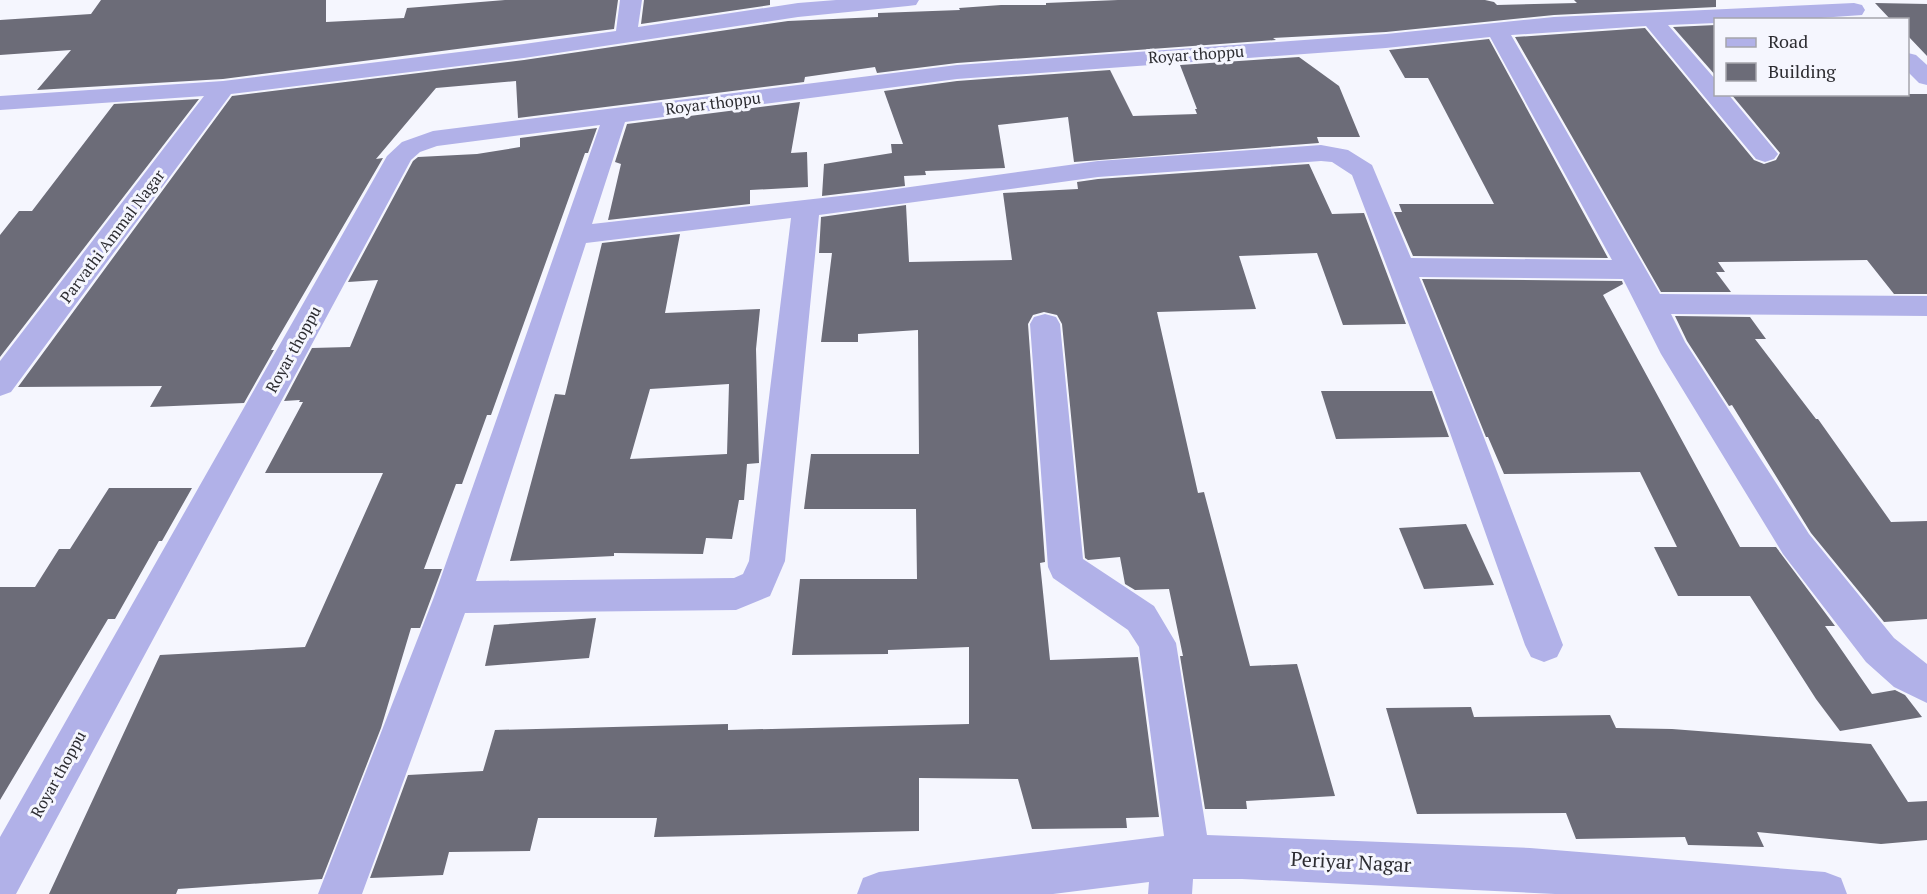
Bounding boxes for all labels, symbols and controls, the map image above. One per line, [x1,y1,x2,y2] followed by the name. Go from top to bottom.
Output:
[1714,18,1909,96] legend
[1768,29,1808,53] text: Road
[1147,40,1245,68] street label: Royar thoppu
[1768,59,1836,83] text: Building
[664,86,762,120] street label: Royar thoppu
[55,164,170,307] street label: Parvathi Ammal Nagar
[260,302,326,396] street label: Royar thoppu
[25,727,91,821] street label: Royar thoppu
[1290,845,1412,878] street label: Periyar Nagar

